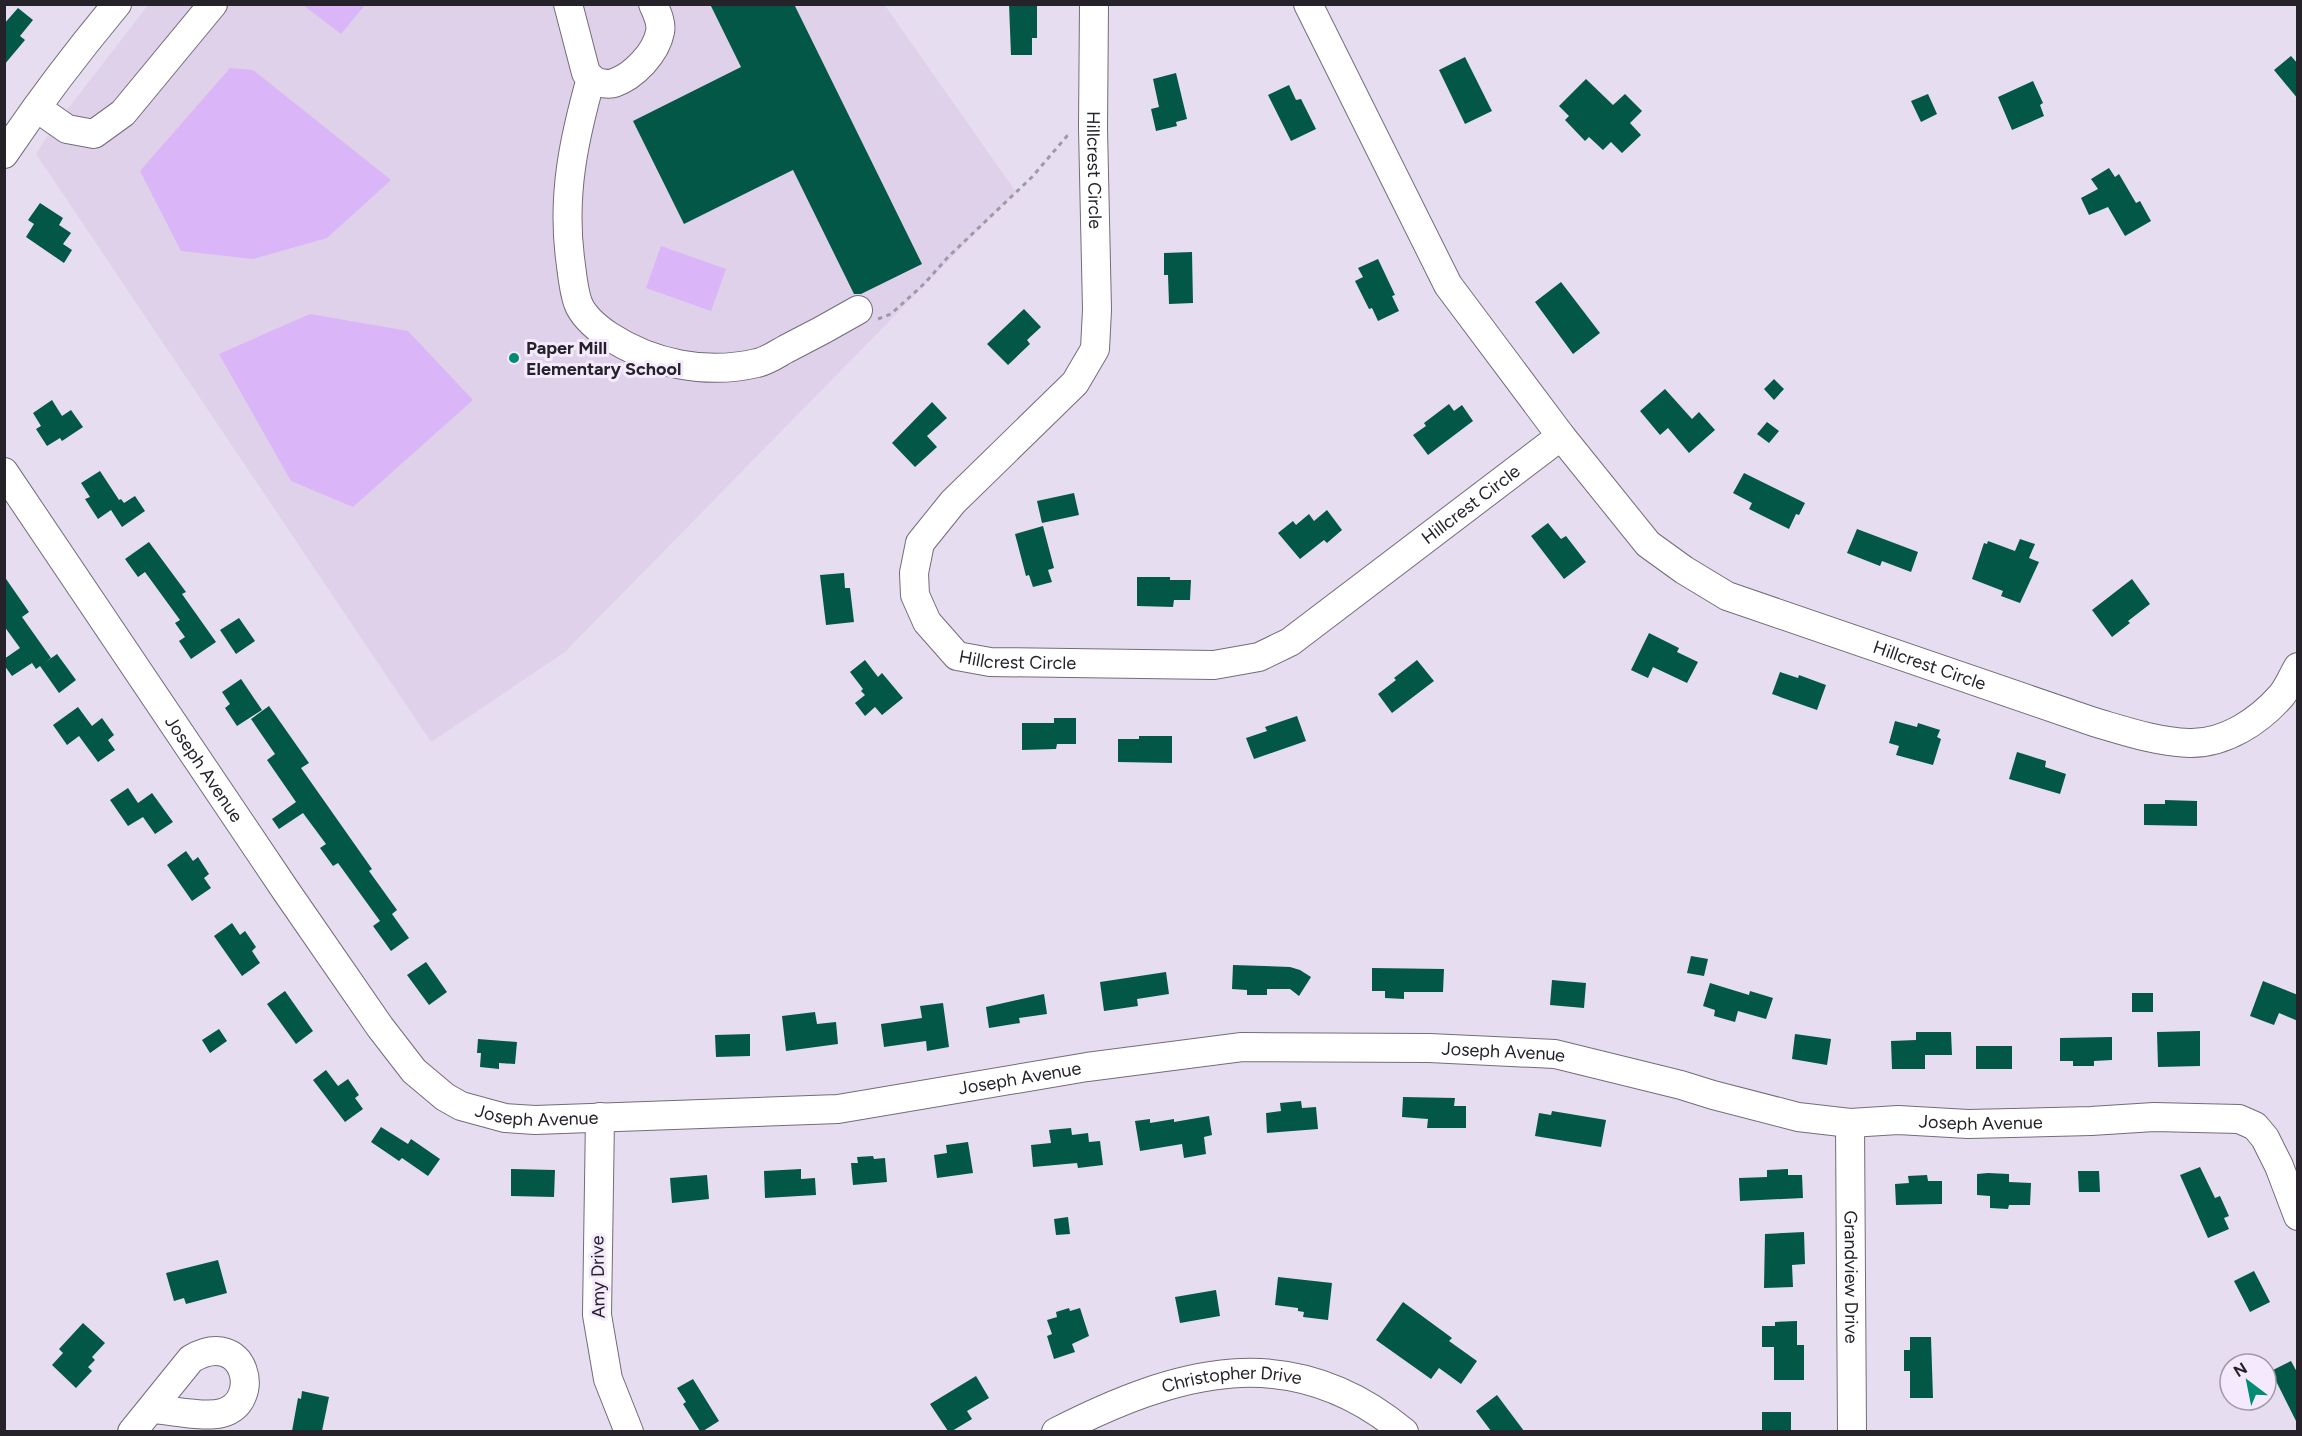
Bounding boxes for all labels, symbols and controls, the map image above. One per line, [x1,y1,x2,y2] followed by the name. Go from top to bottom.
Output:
[1082,111,1106,229] street label: Hillcrest Circle
[526,337,681,380] place label: Paper Mill Elementary School
[507,351,521,365] marker: Paper Mill Elementary School
[1417,460,1525,549] street label: Hillcrest Circle
[1870,636,1989,695] street label: Hillcrest Circle
[957,646,1077,674] street label: Hillcrest Circle
[160,711,248,827] street label: Joseph Avenue
[1441,1038,1568,1067] street label: Joseph Avenue
[957,1057,1083,1100] street label: Joseph Avenue
[473,1099,599,1131] street label: Joseph Avenue
[1918,1110,2043,1135] street label: Joseph Avenue
[1840,1210,1862,1344] street label: Grandview Drive
[586,1235,610,1319] street label: Amy Drive
[2218,1352,2278,1412] north arrow
[2230,1358,2251,1381] text: N
[1159,1362,1304,1398] street label: Christopher Drive

